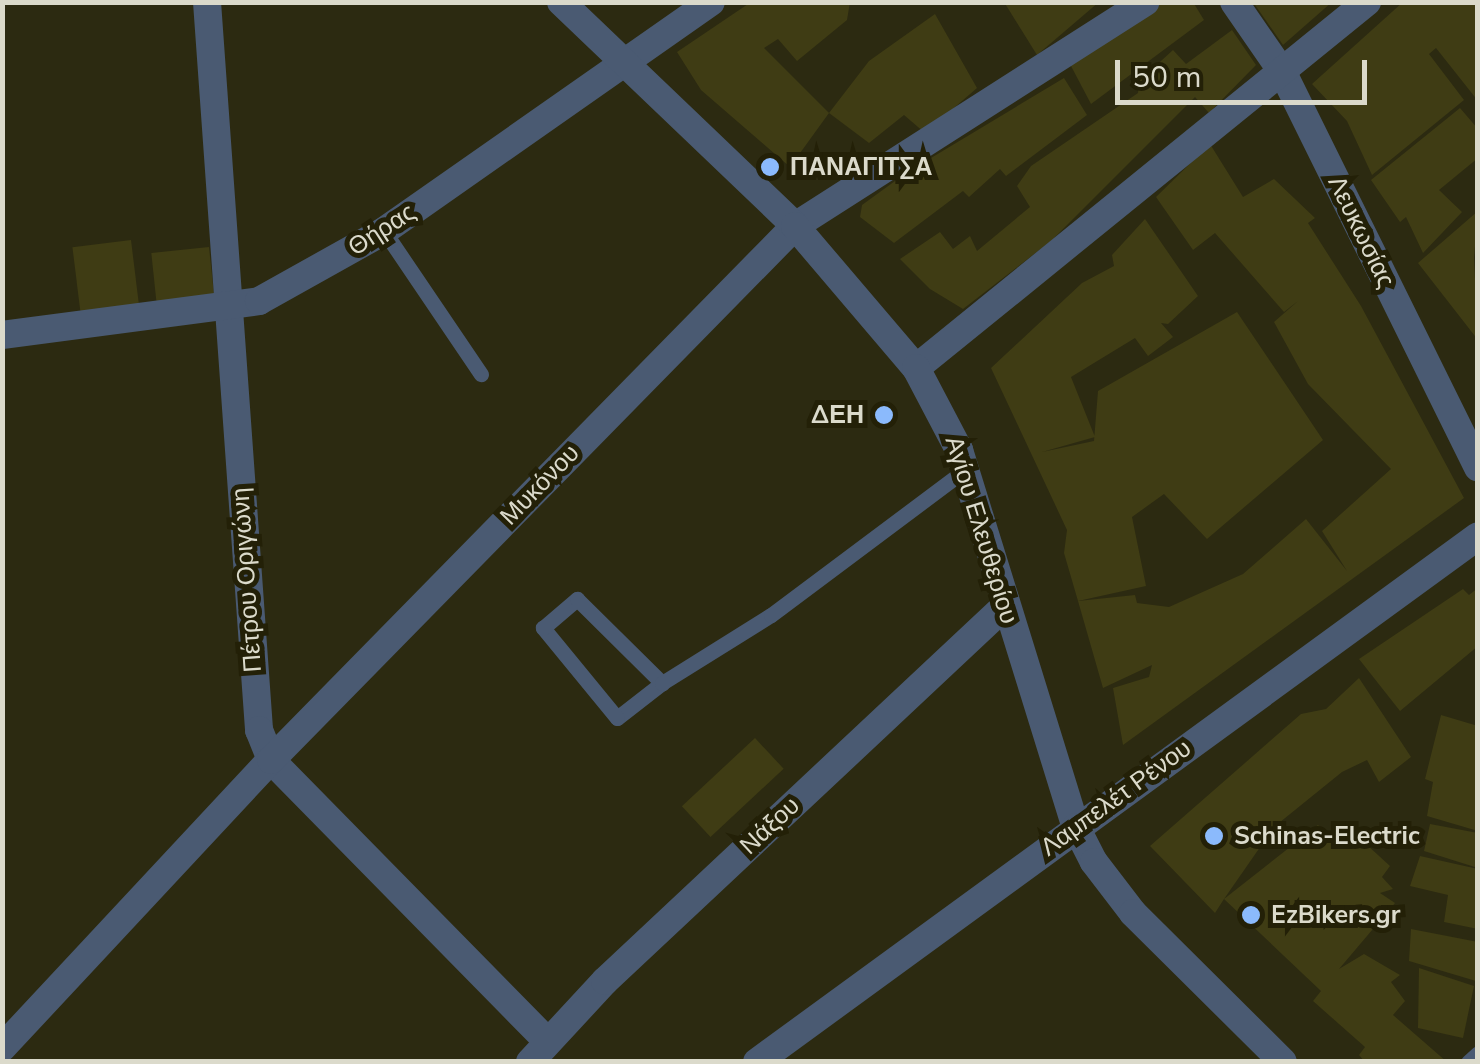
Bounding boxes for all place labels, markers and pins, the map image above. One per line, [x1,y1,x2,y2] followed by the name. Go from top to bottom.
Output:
[790,152,933,182] place label: ΠΑΝΑΓΙΤΣΑ
[759,156,781,178] marker: ΠΑΝΑΓΙΤΣΑ
[811,400,864,430] place label: ΔΕΗ
[873,404,895,426] marker: ΔΕΗ
[1234,821,1420,851] place label: Schinas-Electric
[1203,825,1225,847] marker: Schinas-Electric
[1271,900,1400,930] place label: EzBikers.gr
[1240,904,1262,926] marker: EzBikers.gr

